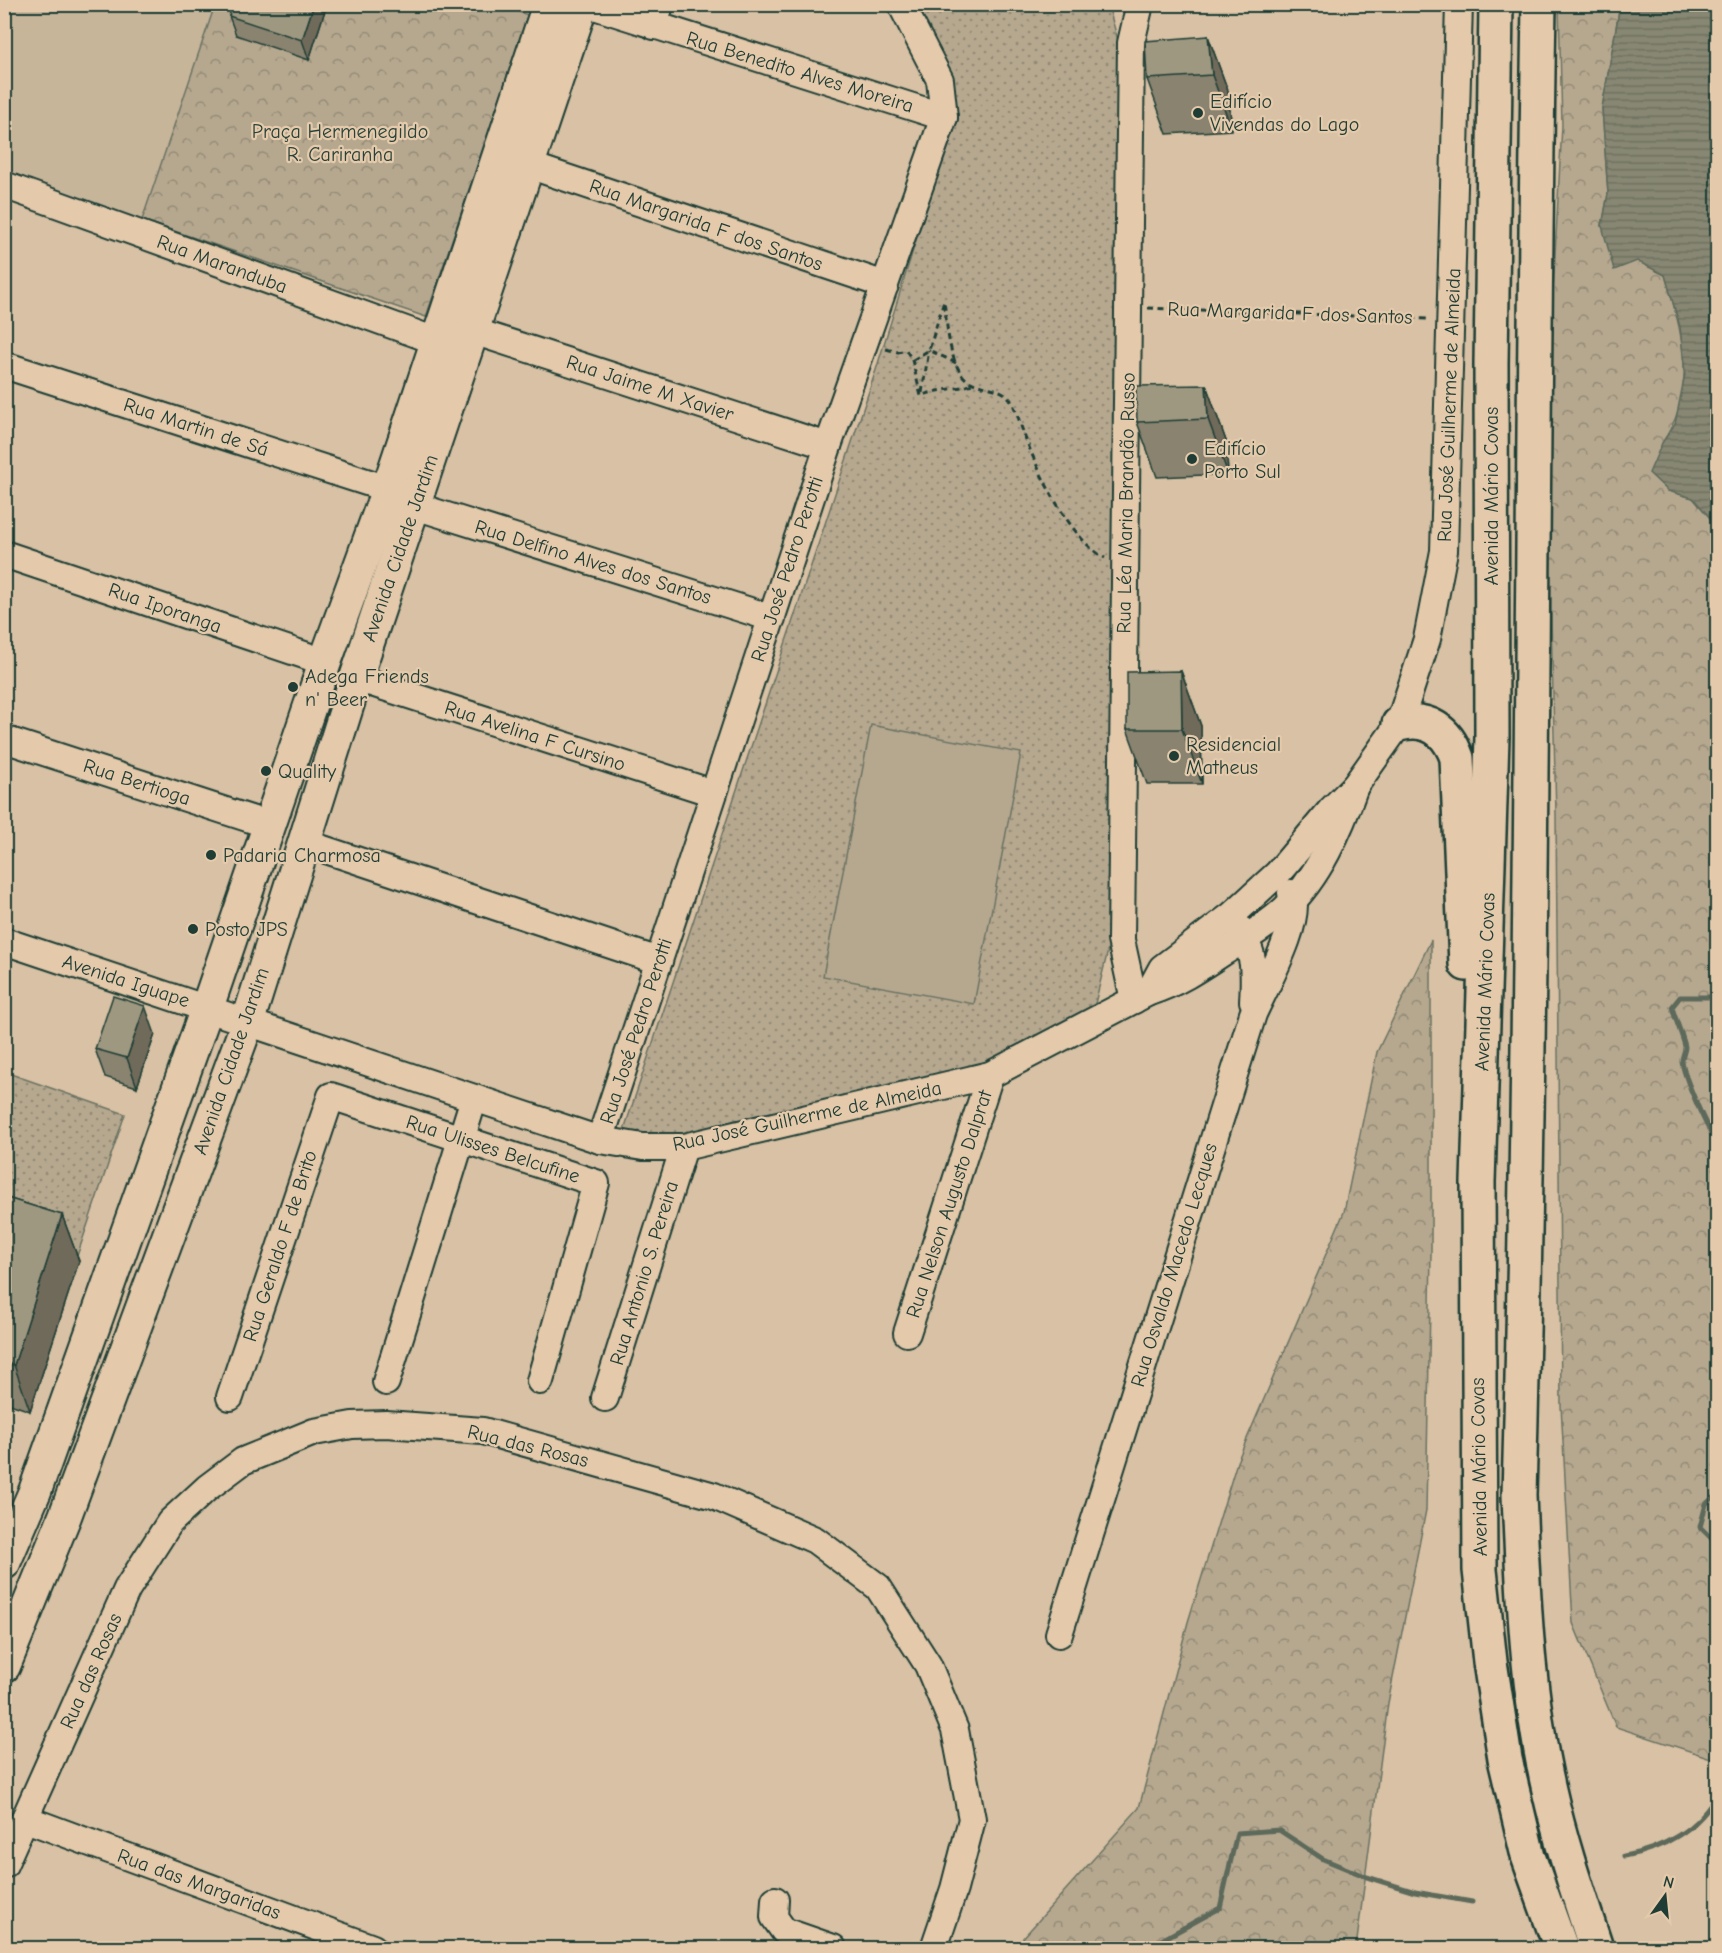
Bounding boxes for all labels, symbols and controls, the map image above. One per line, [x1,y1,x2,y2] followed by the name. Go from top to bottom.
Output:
[684,26,916,118] street label: Rua Benedito Alves Moreira
[1210,90,1359,136] place label: Edifício Vivendas do Lago
[1191,106,1205,120] marker: Edifício Vivendas do Lago
[252,120,428,166] park label: Praça Hermenegildo R. Cariranha
[586,174,826,276] street label: Rua Margarida F dos Santos
[154,230,290,298] street label: Rua Maranduba
[1433,267,1465,543] street label: Rua José Guilherme de Almeida
[1167,297,1413,329] street label: Rua Margarida F dos Santos
[563,350,737,426] street label: Rua Jaime M Xavier
[1112,372,1140,634] street label: Rua Léa Maria Brandão Russo
[121,393,271,461] street label: Rua Martin de Sá
[1480,407,1503,585] street label: Avenida Mário Covas
[1204,437,1281,483] place label: Edifício Porto Sul
[357,451,443,645] street label: Avenida Cidade Jardim
[1185,452,1199,466] marker: Edifício Porto Sul
[746,473,828,665] street label: Rua José Pedro Perotti
[472,515,714,609] street label: Rua Delfino Alves dos Santos
[105,578,225,638] street label: Rua Iporanga
[305,665,429,711] place label: Adega Friends n' Beer
[286,680,300,694] marker: Adega Friends n' Beer
[442,696,628,776] street label: Rua Avelina F Cursino
[1186,733,1281,779] place label: Residencial Matheus
[1167,749,1181,763] marker: Residencial Matheus
[81,754,193,810] street label: Rua Bertioga
[278,760,336,783] place label: Quality
[259,764,273,778] marker: Quality
[223,844,381,867] place label: Padaria Charmosa
[204,848,218,862] marker: Padaria Charmosa
[1470,892,1500,1072] street label: Avenida Mário Covas
[205,918,288,941] place label: Posto JPS
[186,922,200,936] marker: Posto JPS
[595,935,677,1127] street label: Rua José Pedro Perotti
[59,950,193,1012] street label: Avenida Iguape
[188,964,274,1158] street label: Avenida Cidade Jardim
[670,1076,944,1156] street label: Rua José Guilherme de Almeida
[901,1086,997,1321] street label: Rua Nelson Augusto Dalprat
[403,1110,583,1188] street label: Rua Ulisses Belcufine
[1126,1140,1222,1390] street label: Rua Osvaldo Macedo Lecques
[238,1147,322,1345] street label: Rua Geraldo F de Brito
[605,1178,683,1368] street label: Rua Antonio S. Pereira
[1466,1377,1492,1557] street label: Avenida Mário Covas
[465,1420,591,1472] street label: Rua das Rosas
[55,1610,127,1732] street label: Rua das Rosas
[114,1844,284,1924] street label: Rua das Margaridas
[1635,1866,1695,1926] north arrow
[1661,1872,1676,1893] text: N

